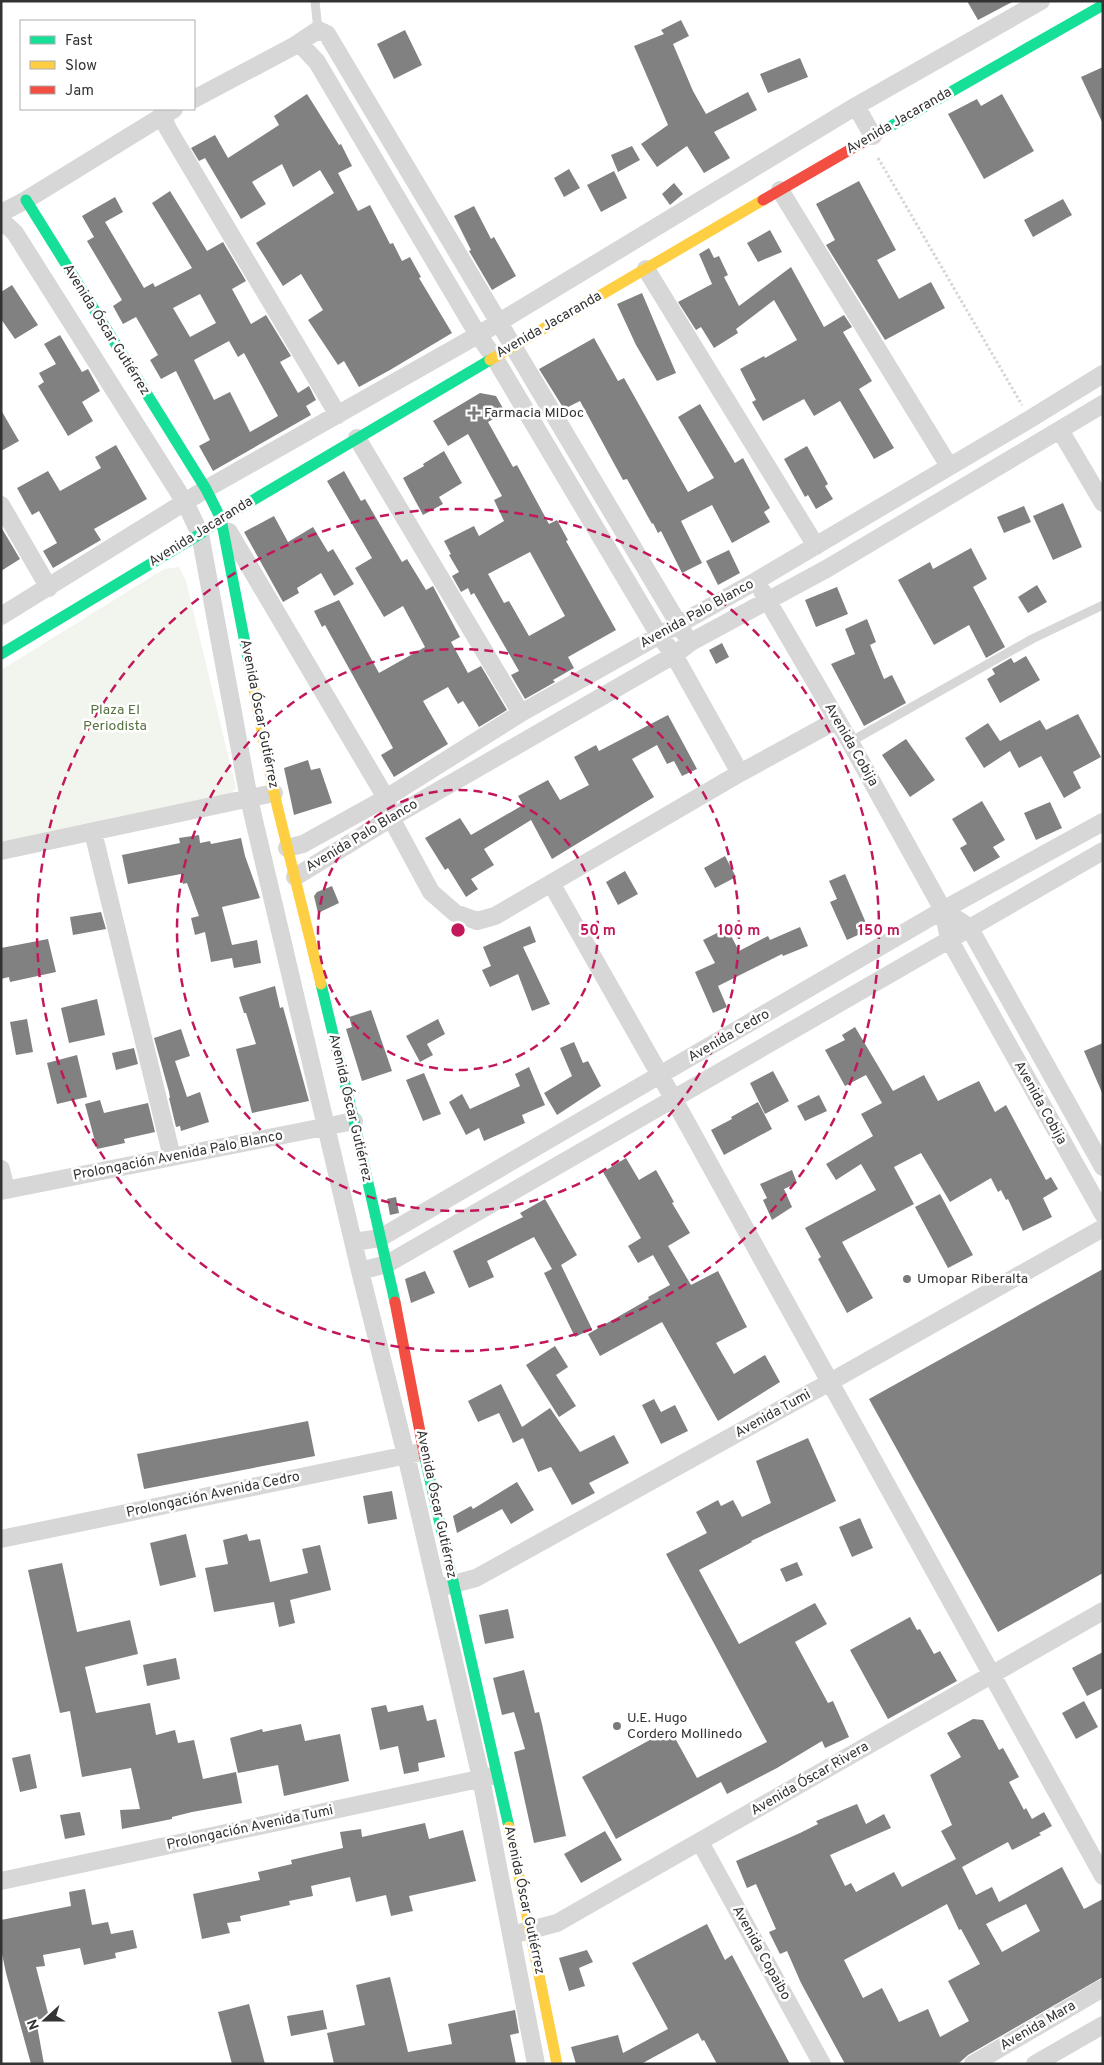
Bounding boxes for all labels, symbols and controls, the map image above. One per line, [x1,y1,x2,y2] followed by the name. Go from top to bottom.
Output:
[20,20,195,110] legend
[65,32,93,51] text: Fast
[65,57,97,76] text: Slow
[65,82,94,101] text: Jam
[843,84,955,158] street label: Avenida Jacaranda
[59,261,154,399] street label: Avenida Óscar Gutiérrez
[493,288,605,362] street label: Avenida Jacaranda
[484,405,584,422] place label: Farmacia MIDoc
[468,407,480,419] marker: Farmacia MIDoc
[146,493,256,571] street label: Avenida Jacaranda
[637,576,757,652] street label: Avenida Palo Blanco
[236,638,283,790] street label: Avenida Óscar Gutiérrez
[820,700,882,790] street label: Avenida Cobija
[83,702,147,735] park label: Plaza El Periodista
[303,796,421,876] street label: Avenida Palo Blanco
[449,921,467,939] centre of rings
[580,922,616,941] text: 50 m
[718,922,760,941] text: 100 m
[858,922,900,941] text: 150 m
[685,1006,773,1066] street label: Avenida Cedro
[325,1032,376,1184] street label: Avenida Óscar Gutiérrez
[1010,1058,1070,1148] street label: Avenida Cobija
[72,1127,285,1185] street label: Prolongación Avenida Palo Blanco
[917,1271,1028,1288] place label: Umopar Riberalta
[901,1273,913,1285] marker: Umopar Riberalta
[732,1386,814,1442] street label: Avenida Tumi
[412,1428,461,1580] street label: Avenida Óscar Gutiérrez
[125,1468,302,1522] street label: Prolongación Avenida Cedro
[627,1710,742,1743] place label: U.E. Hugo Cordero Mollinedo
[611,1720,623,1732] marker: U.E. Hugo Cordero Mollinedo
[748,1737,872,1820] street label: Avenida Óscar Rivera
[165,1802,335,1854] street label: Prolongación Avenida Tumi
[500,1824,549,1976] street label: Avenida Óscar Gutiérrez
[728,1903,794,2003] street label: Avenida Copaibo
[20,1995,70,2045] north arrow
[997,1998,1079,2054] street label: Avenida Mara
[25,2016,44,2032] text: N

